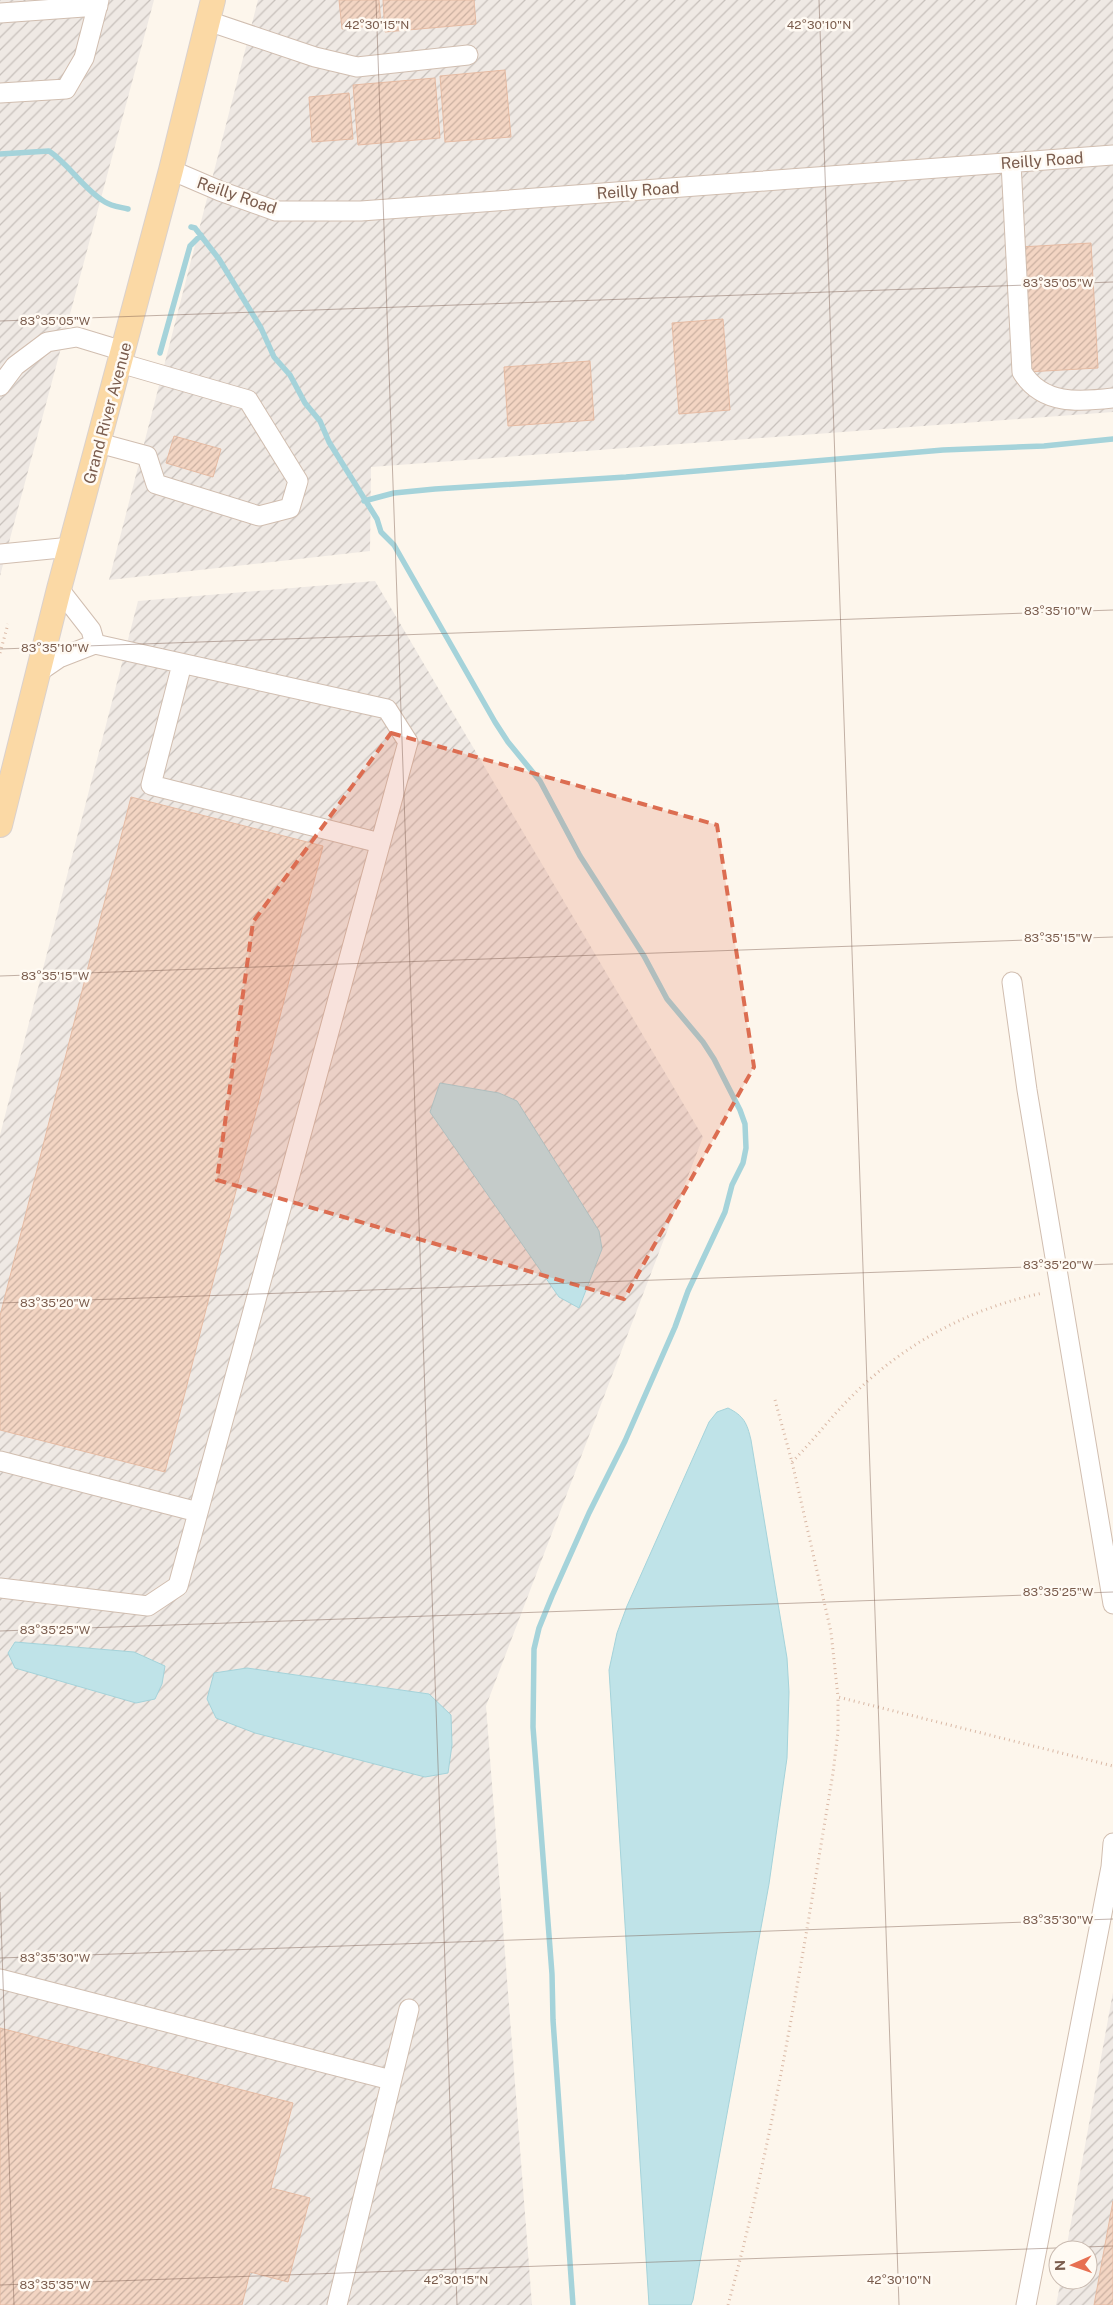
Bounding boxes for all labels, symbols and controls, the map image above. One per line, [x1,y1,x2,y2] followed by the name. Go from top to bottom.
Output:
[345,18,409,32] text: 42°30'15"N
[787,18,851,32] text: 42°30'10"N
[1000,148,1084,173] street label: Reilly Road
[194,173,279,218] street label: Reilly Road
[596,178,680,203] street label: Reilly Road
[1023,276,1094,290] text: 83°35'05"W
[20,314,91,328] text: 83°35'05"W
[79,340,136,486] street label: Grand River Avenue
[1024,604,1092,618] text: 83°35'10"W
[21,641,89,655] text: 83°35'10"W
[1024,931,1093,945] text: 83°35'15"W
[21,969,90,983] text: 83°35'15"W
[1023,1258,1094,1272] text: 83°35'20"W
[20,1296,91,1310] text: 83°35'20"W
[1023,1585,1094,1599] text: 83°35'25"W
[20,1623,91,1637] text: 83°35'25"W
[1023,1913,1094,1927] text: 83°35'30"W
[20,1951,91,1965] text: 83°35'30"W
[1048,2240,1098,2290] north arrow
[1052,2260,1068,2271] text: N
[424,2273,488,2287] text: 42°30'15"N
[867,2273,931,2287] text: 42°30'10"N
[20,2278,91,2292] text: 83°35'35"W

